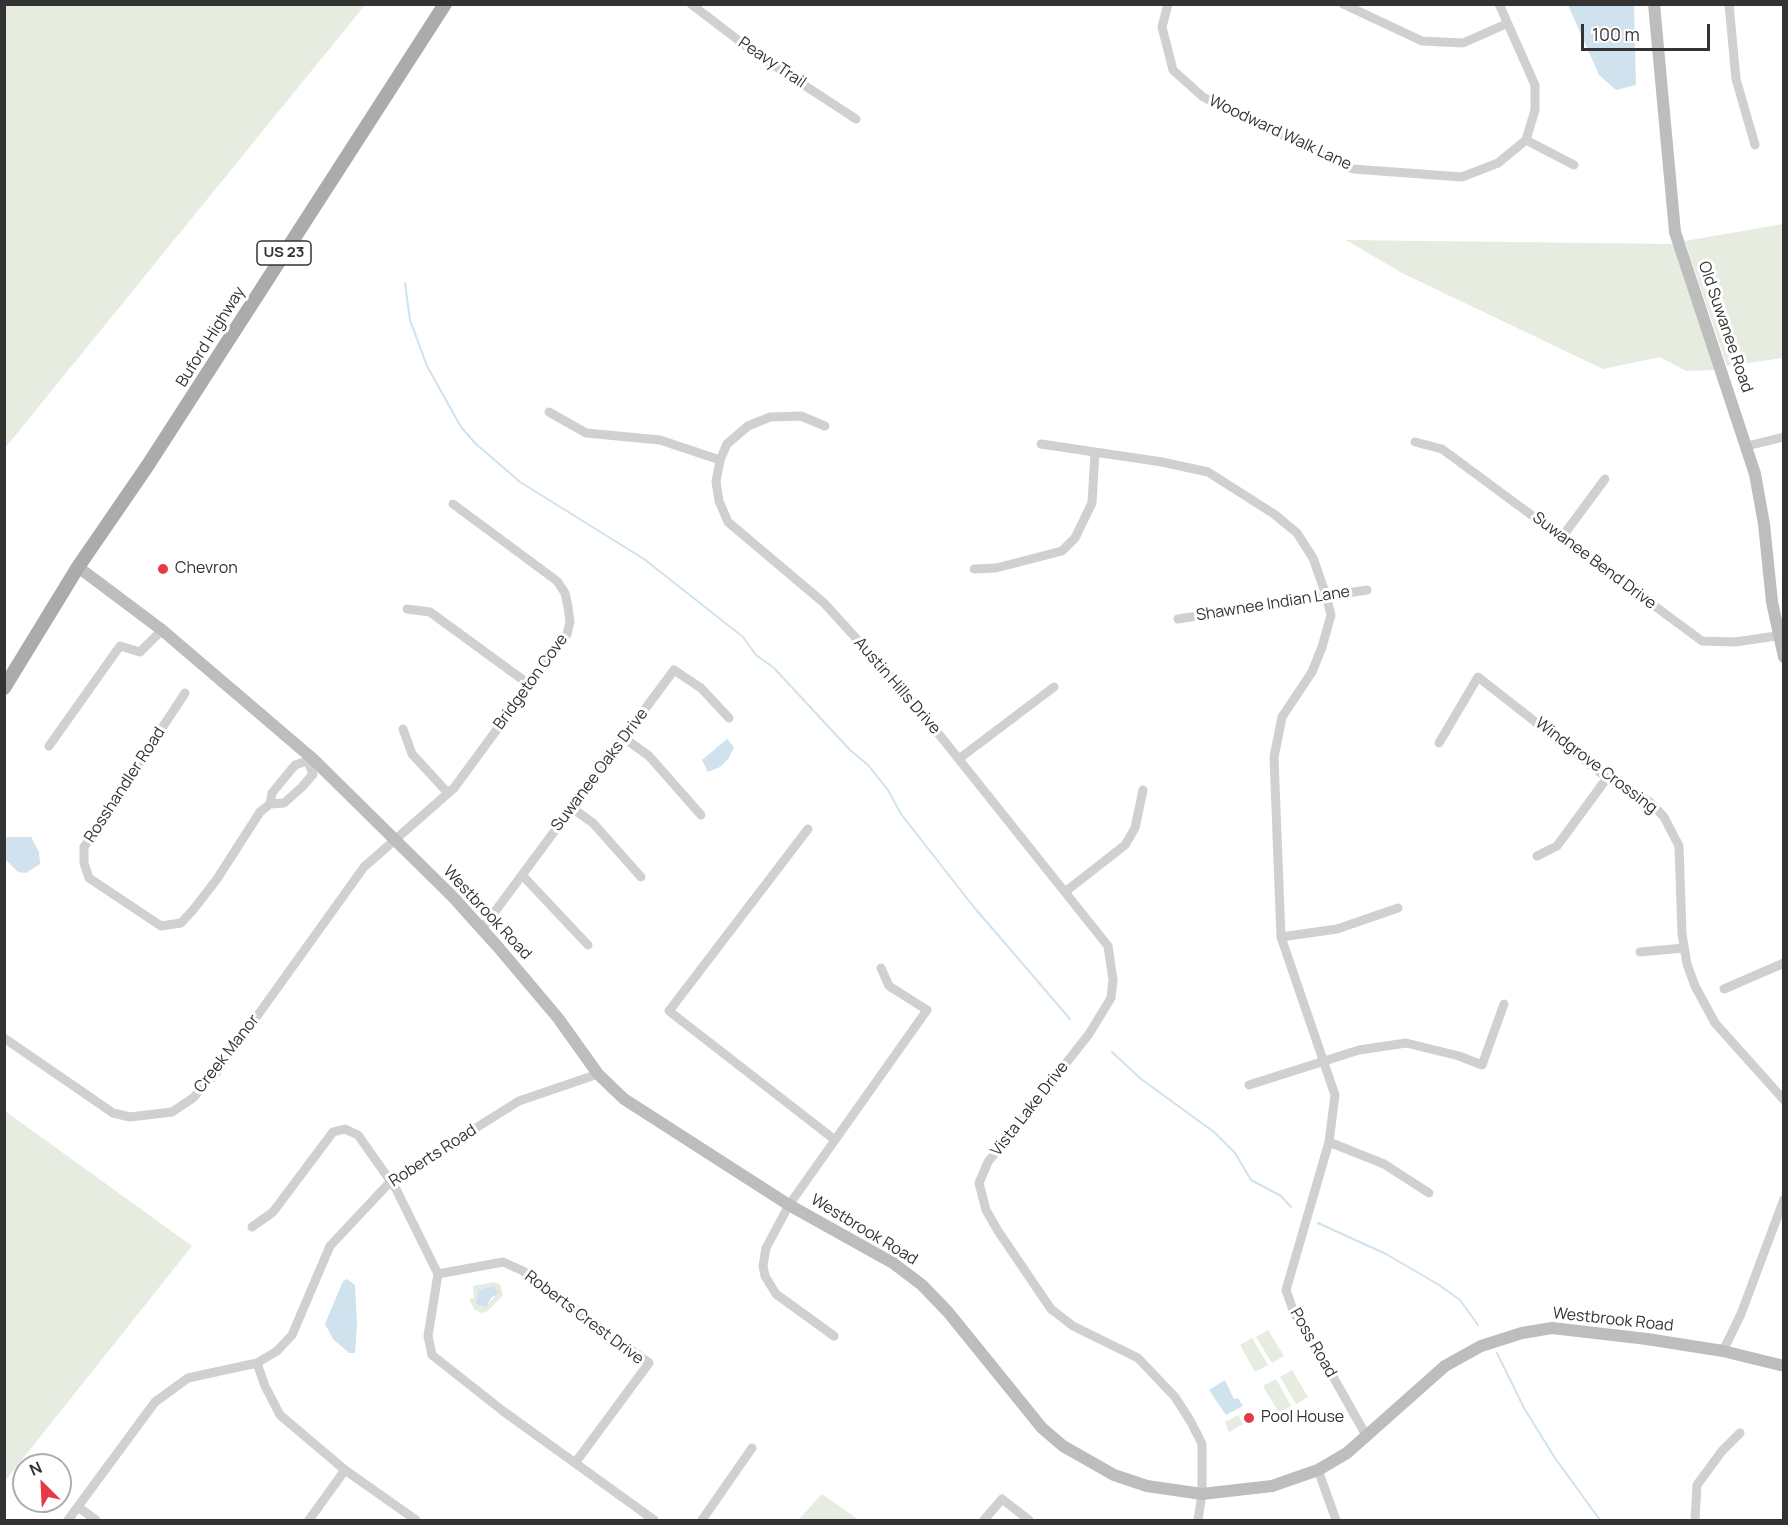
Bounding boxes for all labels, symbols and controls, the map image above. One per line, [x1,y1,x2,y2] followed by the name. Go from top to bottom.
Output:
[1584,12,1713,50] scale bar
[1592,22,1640,46] text: 100 m
[734,33,810,93] street label: Peavy Trail
[1206,91,1354,175] street label: Woodward Walk Lane
[257,241,311,265] road number: US 23
[1694,259,1756,395] street label: Old Suwanee Road
[172,283,250,391] street label: Buford Highway
[1528,508,1660,614] street label: Suwanee Bend Drive
[175,559,238,579] place label: Chevron
[156,562,170,576] marker: Chevron
[1195,582,1351,626] street label: Shawnee Indian Lane
[490,630,572,734] street label: Bridgeton Cove
[850,634,944,738] street label: Austin Hills Drive
[548,705,652,835] street label: Suwanee Oaks Drive
[1531,714,1661,818] street label: Windgrove Crossing
[81,724,169,846] street label: Rosshandler Road
[439,862,535,964] street label: Westbrook Road
[191,1011,263,1097] street label: Creek Manor
[987,1058,1073,1160] street label: Vista Lake Drive
[386,1121,480,1191] street label: Roberts Road
[807,1191,921,1269] street label: Westbrook Road
[521,1267,647,1369] street label: Roberts Crest Drive
[1552,1304,1674,1336] street label: Westbrook Road
[1285,1305,1341,1381] street label: Poss Road
[1261,1408,1344,1428] place label: Pool House
[1242,1411,1256,1425] marker: Pool House
[12,1453,72,1513] north arrow
[26,1456,45,1481] text: N

